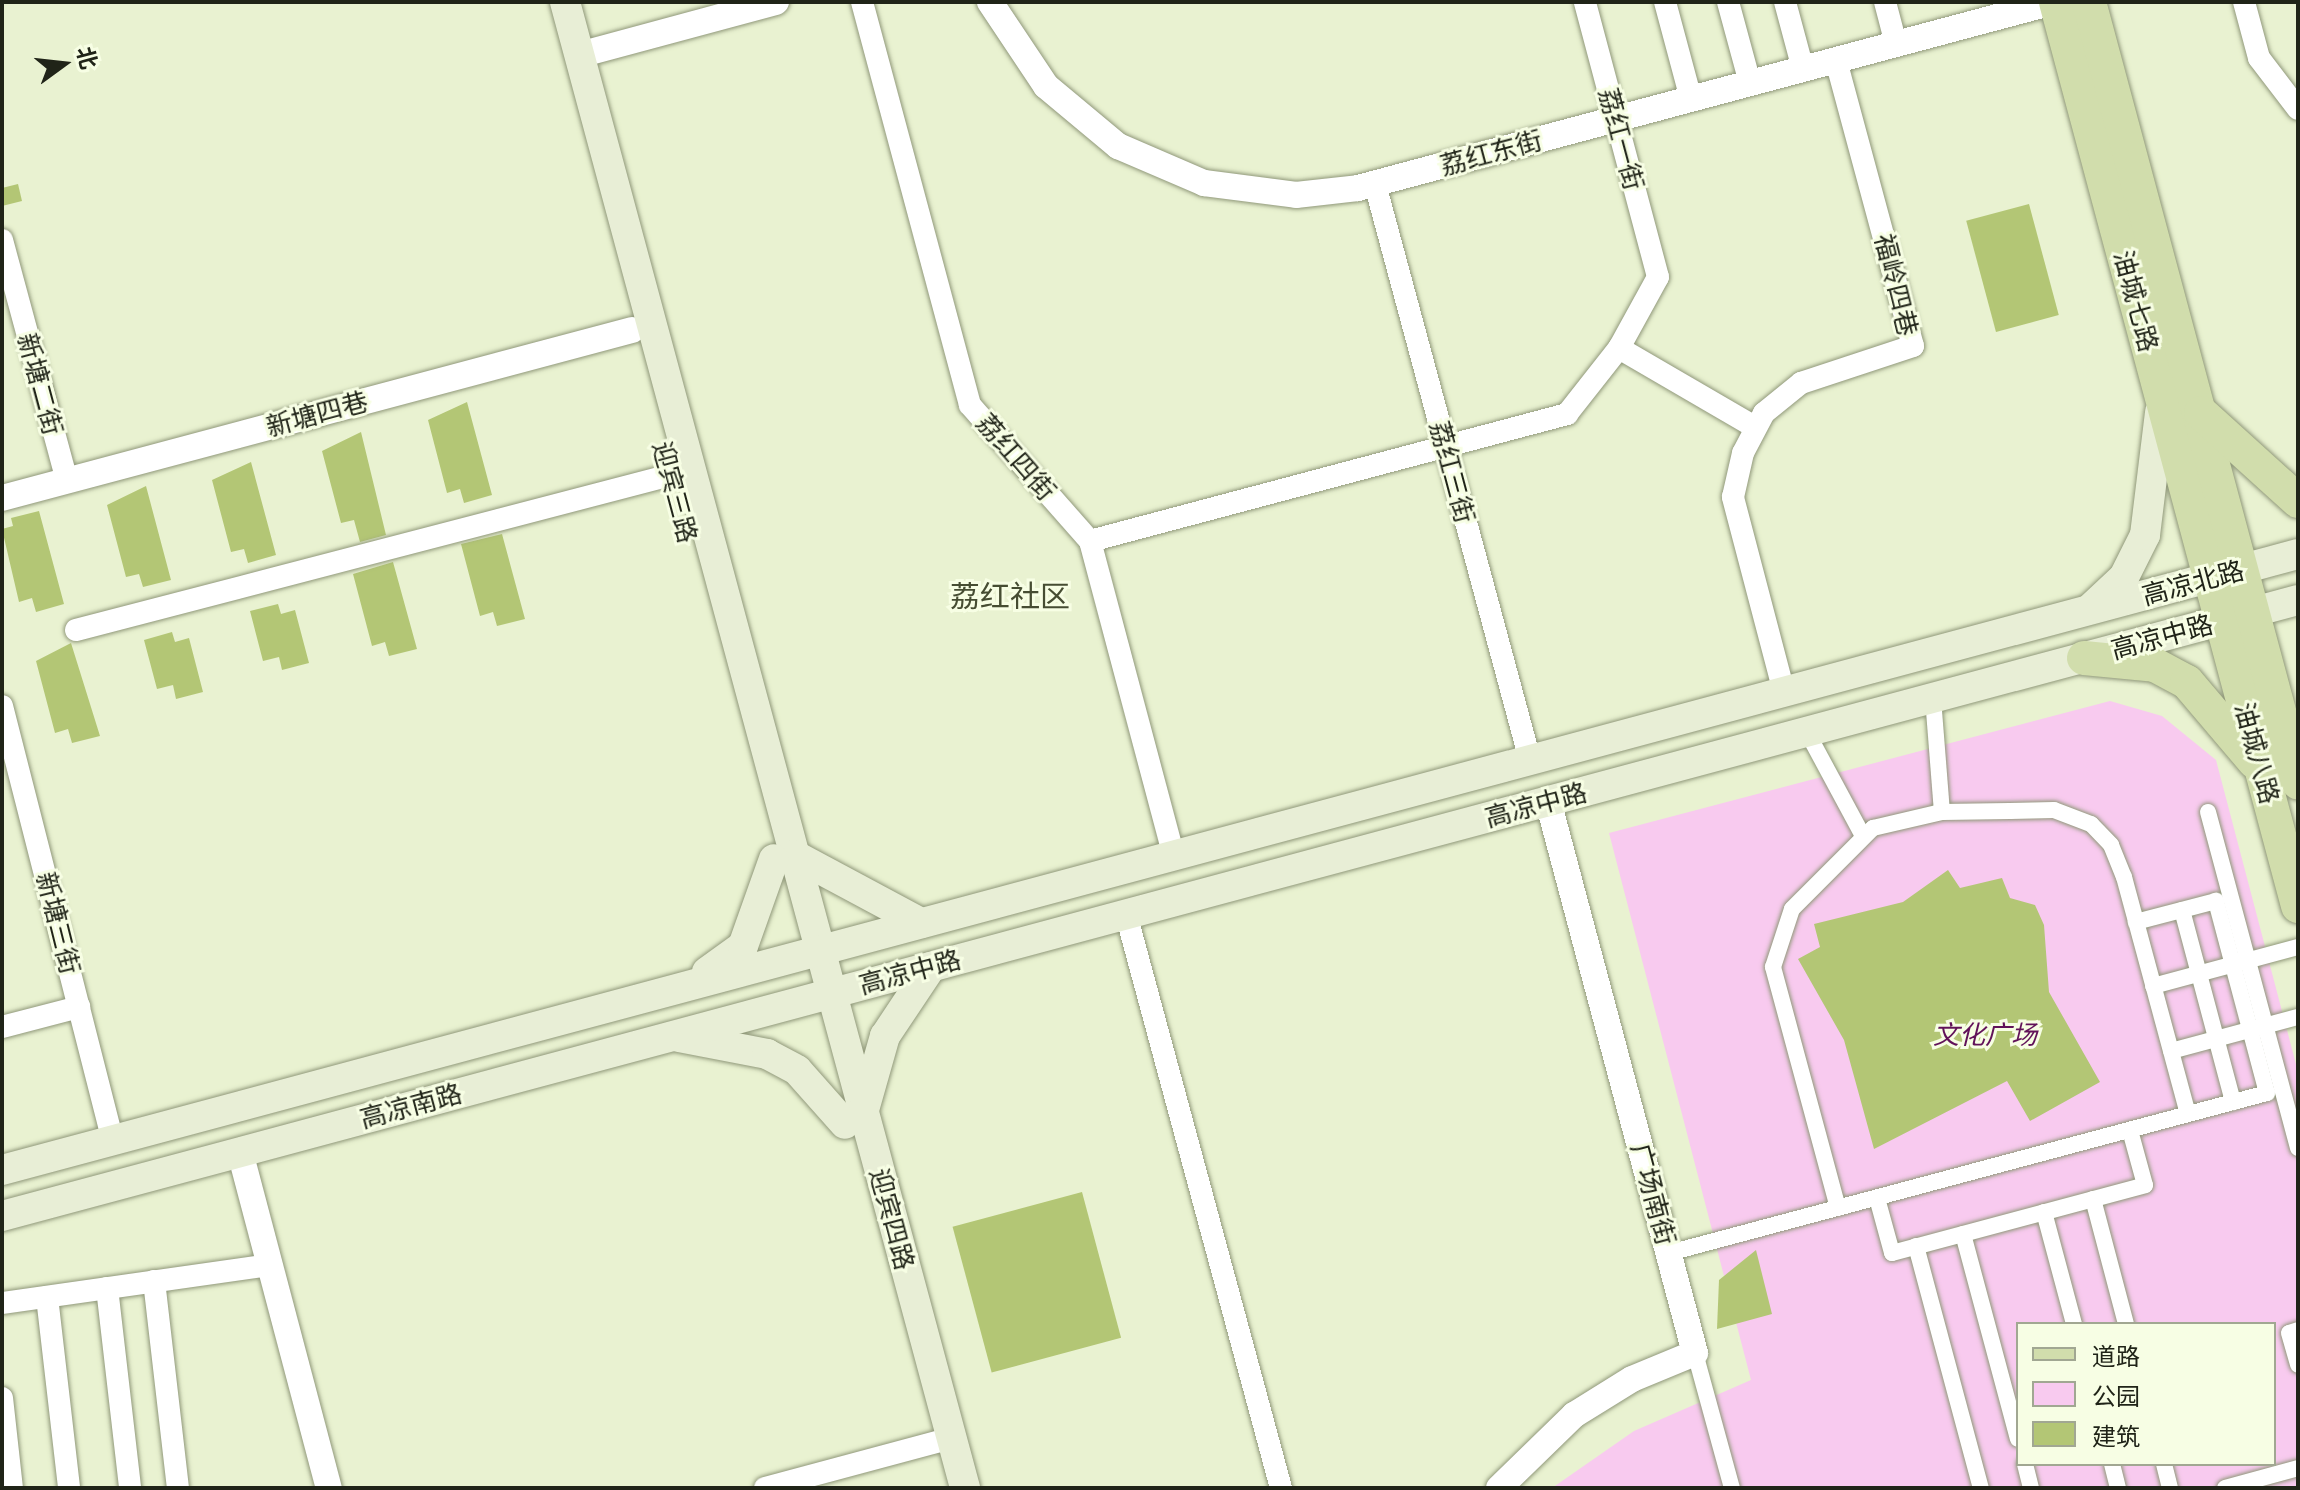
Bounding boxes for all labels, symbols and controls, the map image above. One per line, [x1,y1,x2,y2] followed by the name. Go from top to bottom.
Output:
[24,24,104,104] north arrow
[71,44,104,72] text: 北
[1592,85,1650,193] street label: 荔红一街
[1437,124,1545,182] street label: 荔红东街
[1868,231,1924,339] street label: 福岭四巷
[2107,247,2165,355] street label: 油城七路
[11,330,69,438] street label: 新塘二街
[263,385,371,443] street label: 新塘四巷
[970,408,1062,506] street label: 荔红四街
[1423,418,1481,526] street label: 荔红三街
[646,438,704,546] street label: 迎宾三路
[2139,554,2247,612] street label: 高凉北路
[950,578,1070,614] district label: 荔红社区
[2108,608,2216,666] street label: 高凉中路
[2228,699,2286,807] street label: 油城八路
[1482,776,1590,834] street label: 高凉中路
[30,869,86,977] street label: 新塘三街
[856,943,964,1001] street label: 高凉中路
[1933,1019,2037,1051] park label: 文化广场
[357,1077,465,1135] street label: 高凉南路
[1624,1140,1682,1248] street label: 广场南街
[863,1165,921,1273] street label: 迎宾四路
[2016,1322,2276,1466] legend
[2092,1341,2140,1372] text: 道路
[2092,1381,2140,1412] text: 公园
[2092,1421,2140,1452] text: 建筑

